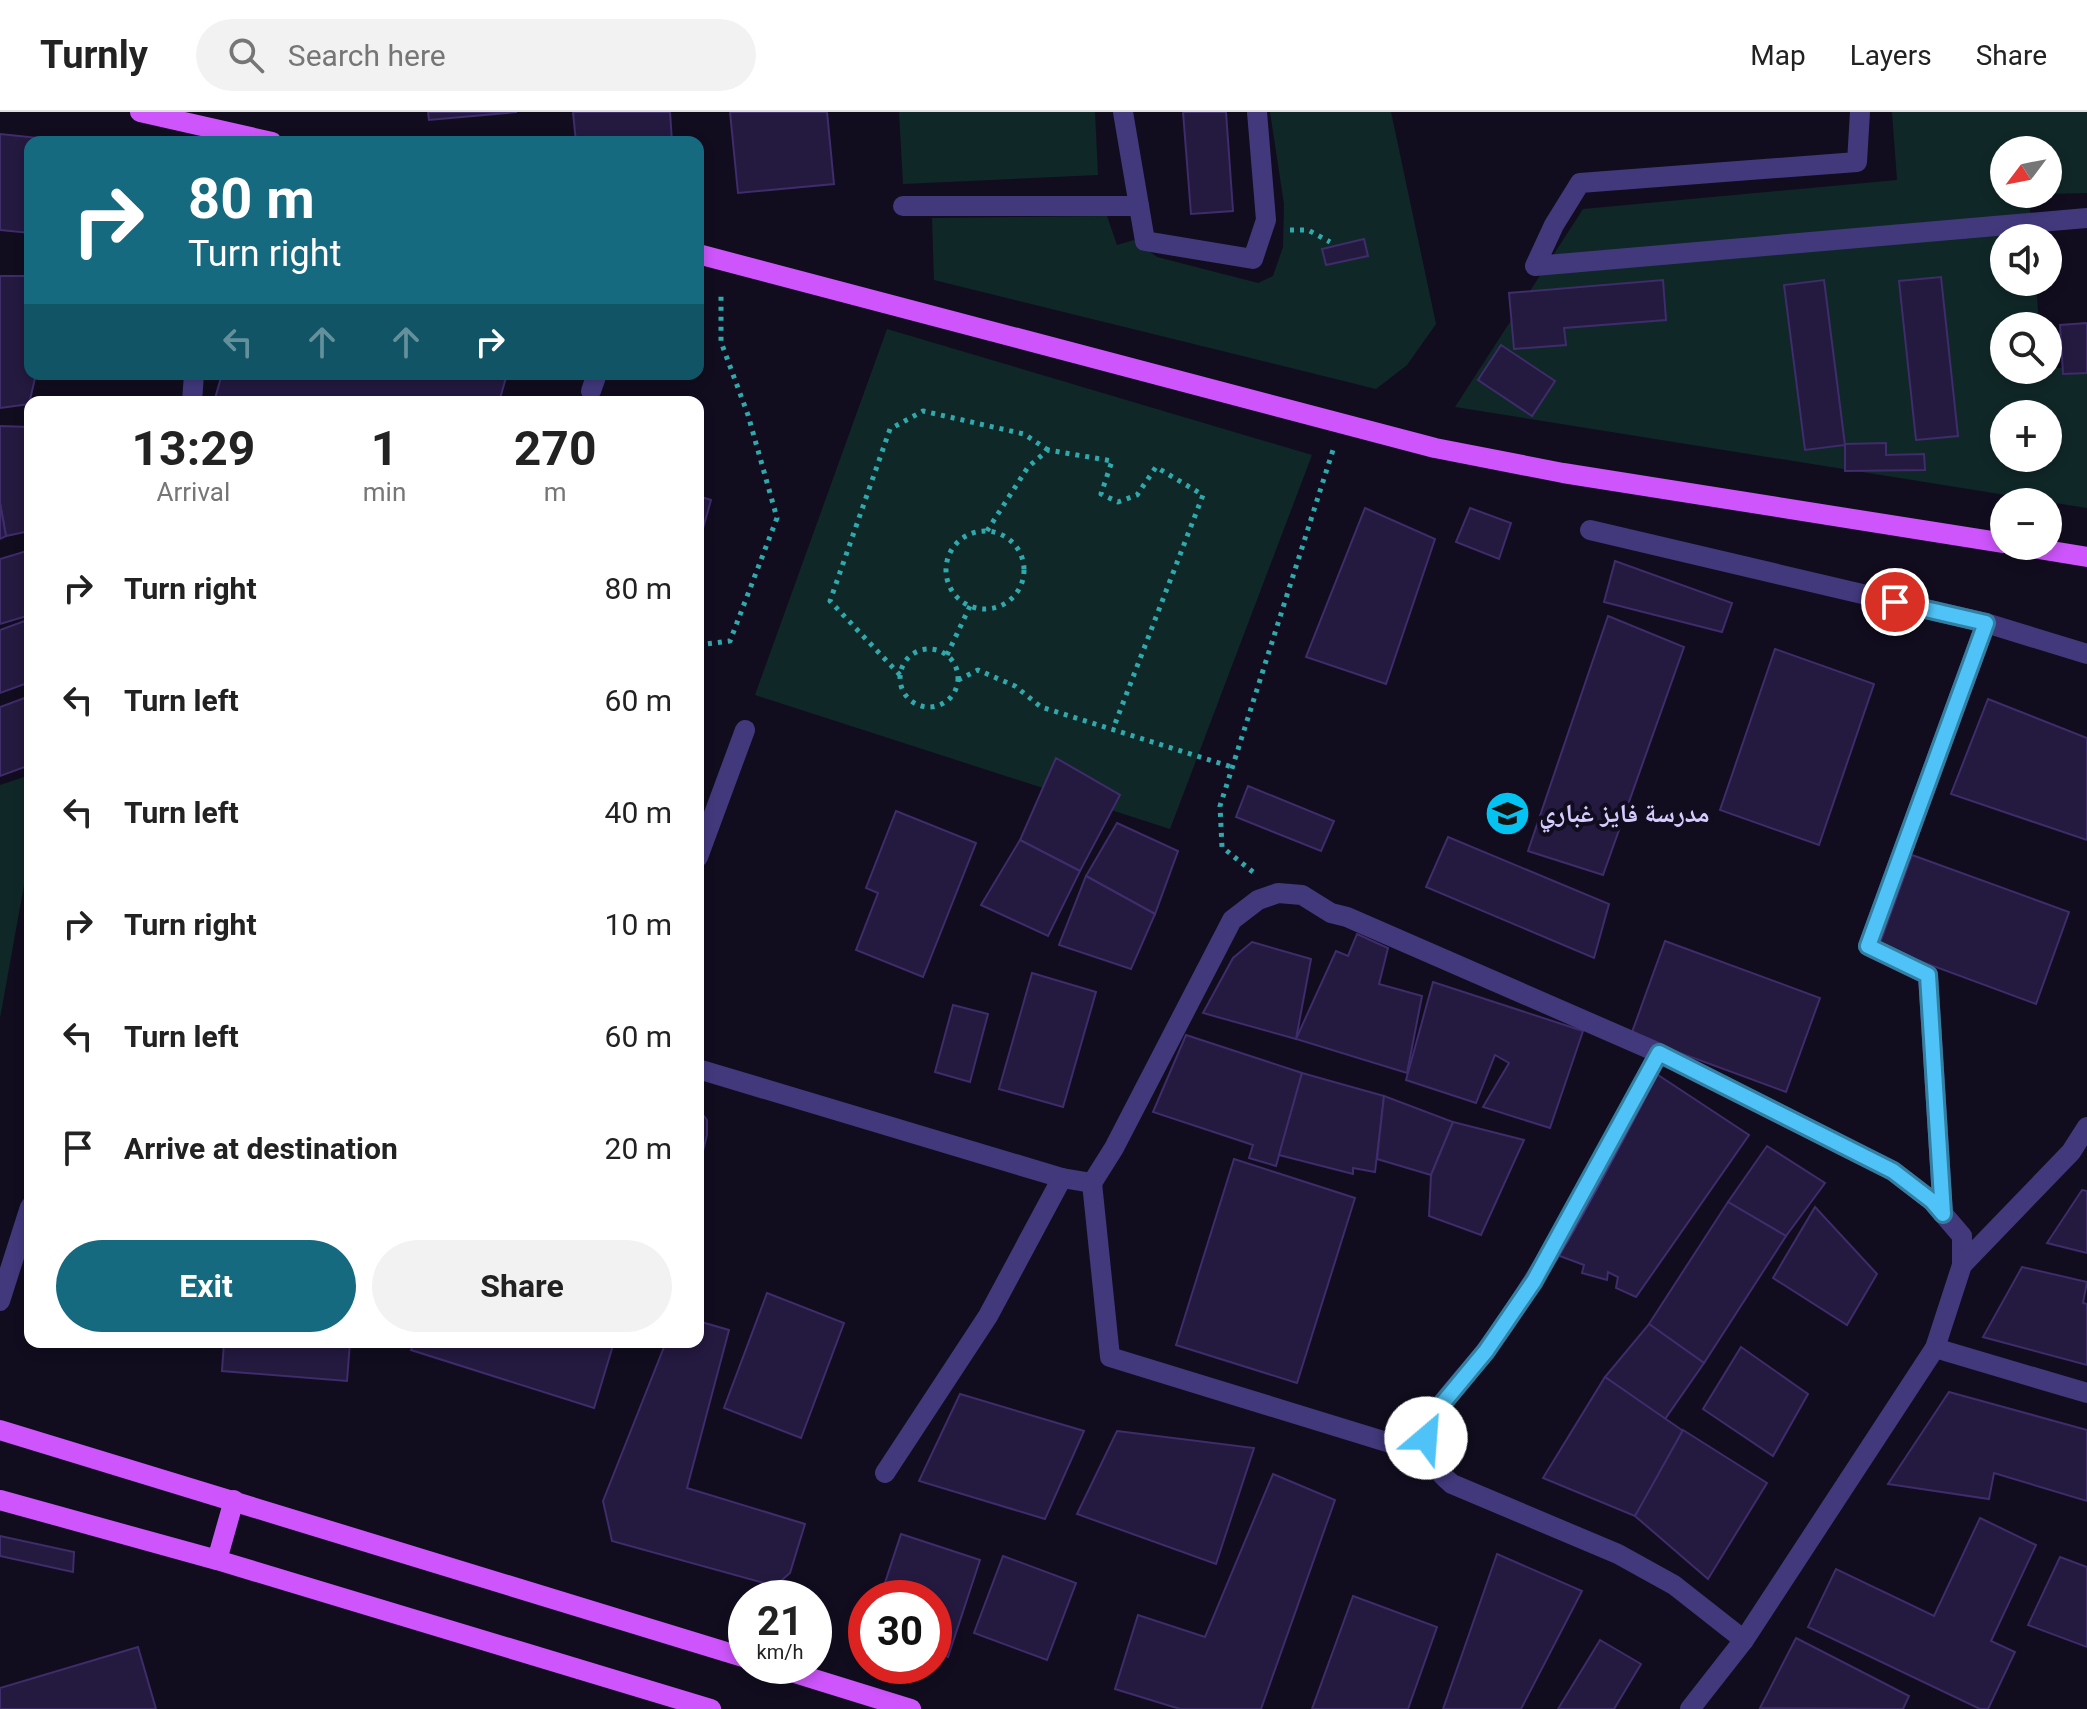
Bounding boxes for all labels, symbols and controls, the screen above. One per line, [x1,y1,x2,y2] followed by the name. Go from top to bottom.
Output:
[196,19,756,91] search box
[40,33,148,77] text: Turnly
[224,33,268,77] icon: search
[288,38,446,73] text: Search here
[1750,39,1806,72] text: Map
[1850,39,1932,72] text: Layers
[1976,39,2047,72] text: Share
[1990,136,2062,208] north arrow
[1990,136,2062,560] map controls
[188,166,315,232] text: 80 m
[56,168,160,272] icon: right
[1990,224,2062,296] button: sound
[188,233,341,275] text: Turn right
[1990,312,2062,384] button: search
[216,320,260,364] icon: left
[300,320,344,364] icon: ahead
[384,320,428,364] icon: ahead
[468,320,512,364] icon: right
[1990,400,2062,472] button: +
[132,420,255,477] text: 13:29
[371,420,398,477] text: 1
[514,420,596,477] text: 270
[157,477,230,507] text: Arrival
[363,477,406,507] text: min
[544,477,567,507] text: m
[1990,488,2062,560] button: −
[56,566,100,610] icon: right
[1861,568,1929,636] pin
[124,571,257,606] text: Turn right
[605,571,672,606] text: 80 m
[1873,580,1917,624] icon: arrive
[56,678,100,722] icon: left
[124,683,239,718] text: Turn left
[605,683,672,718] text: 60 m
[1484,789,1532,837] school or university icon: مدرسة فايز غباري
[56,790,100,834] icon: left
[124,795,239,830] text: Turn left
[605,795,672,830] text: 40 m
[1539,798,1710,833] place label: مدرسة فايز غباري
[56,902,100,946] icon: right
[124,907,257,942] text: Turn right
[605,907,672,942] text: 10 m
[56,1014,100,1058] icon: left
[124,1019,239,1054] text: Turn left
[605,1019,672,1054] text: 60 m
[56,1126,100,1170] icon: arrive
[124,1131,398,1166] text: Arrive at destination
[605,1131,672,1166] text: 20 m
[56,1240,356,1332] button: Exit
[372,1240,672,1332] button: Share
[1384,1396,1468,1480] position arrow
[848,1580,952,1684] speed limit sign: 30
[757,1598,803,1645] text: 21
[757,1640,803,1664] text: km/h

